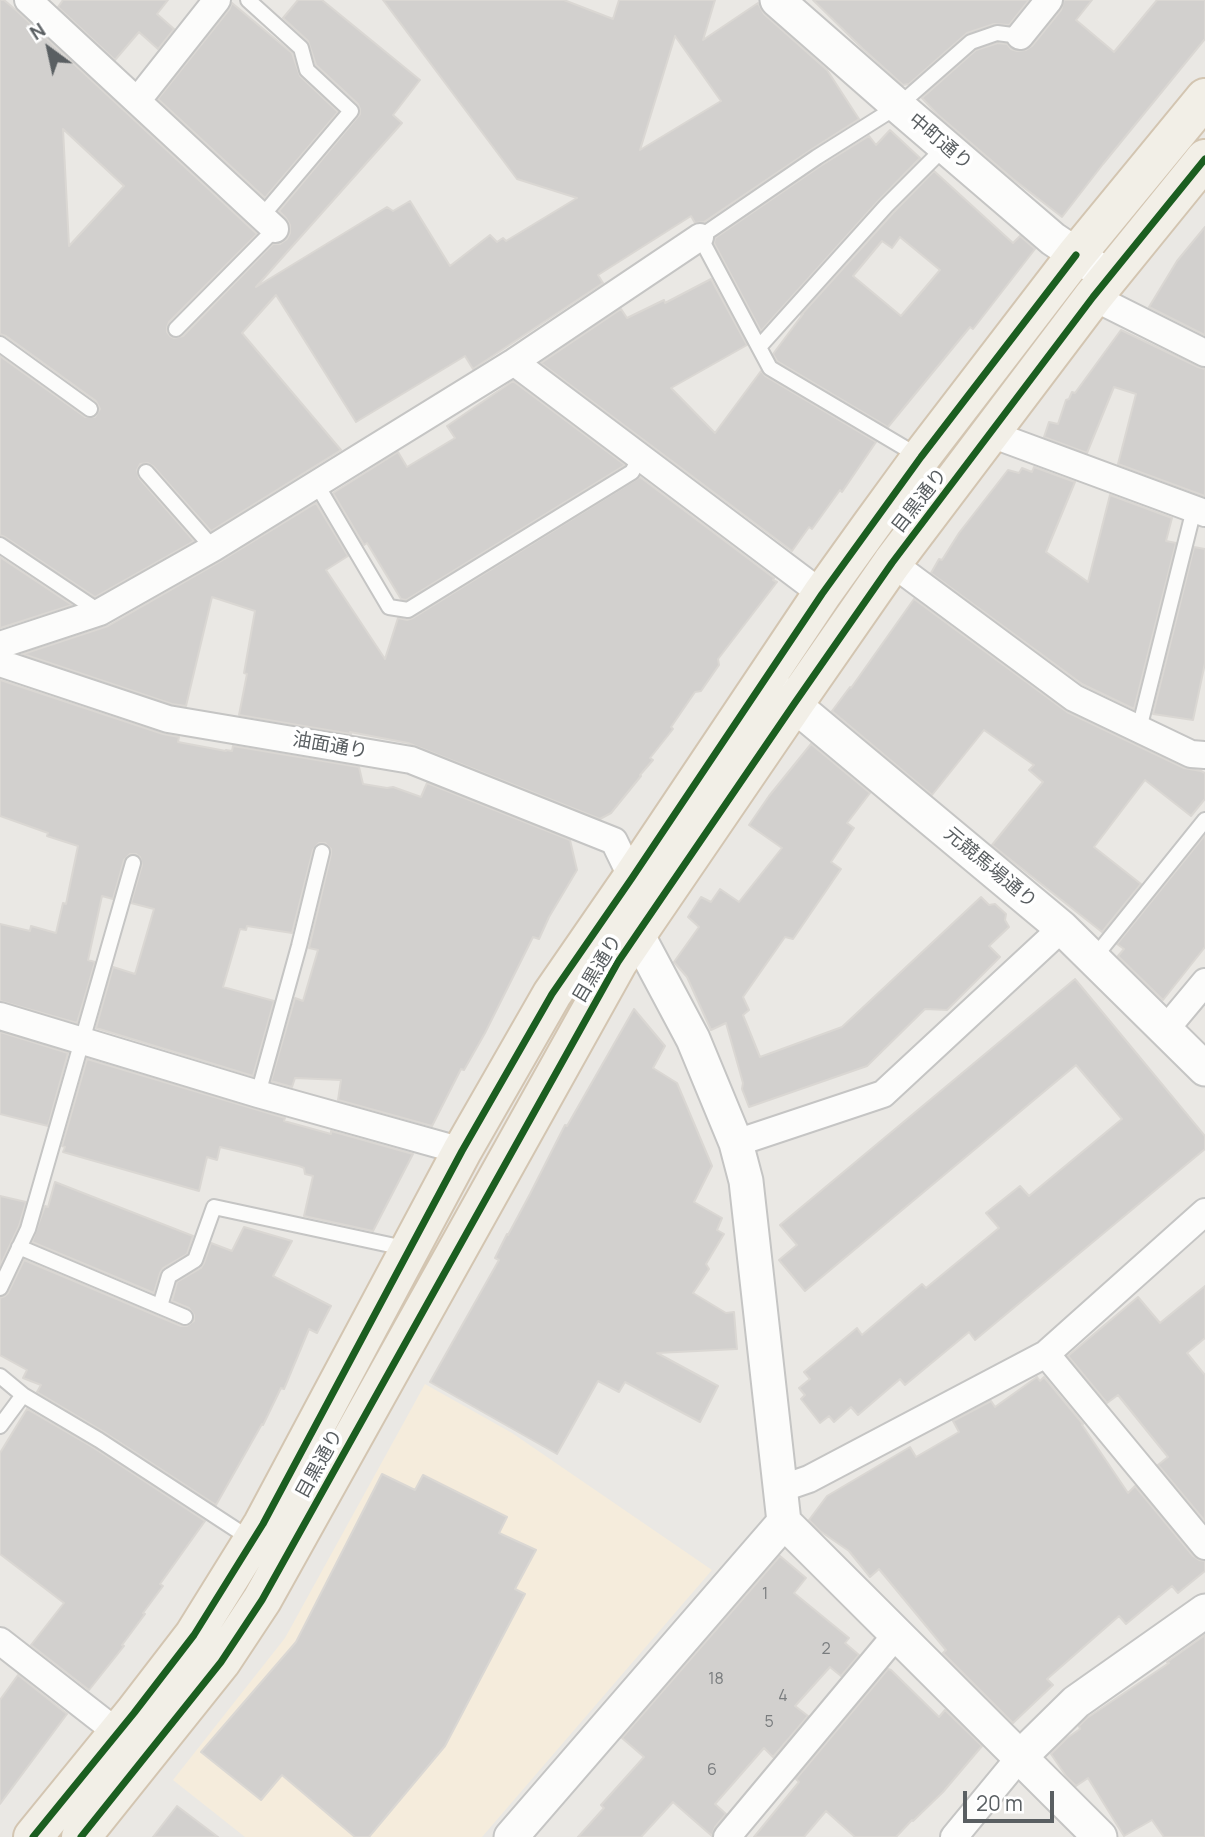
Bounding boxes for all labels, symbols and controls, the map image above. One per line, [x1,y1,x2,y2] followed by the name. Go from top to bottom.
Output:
[14,14,84,84] north arrow
[25,17,50,46] text: N
[904,109,976,175] street label: 中町通り
[888,464,952,538] street label: 目黒通り
[291,728,369,764] street label: 油面通り
[939,823,1041,913] street label: 元競馬場通り
[569,931,627,1007] street label: 目黒通り
[292,1425,348,1503] street label: 目黒通り
[762,1585,768,1605] house number: 1
[821,1640,831,1660] house number: 2
[708,1670,724,1690] house number: 18
[778,1687,788,1707] house number: 4
[764,1713,774,1733] house number: 5
[707,1761,717,1781] house number: 6
[967,1778,1058,1822] scale bar
[976,1789,1023,1817] text: 20 m

